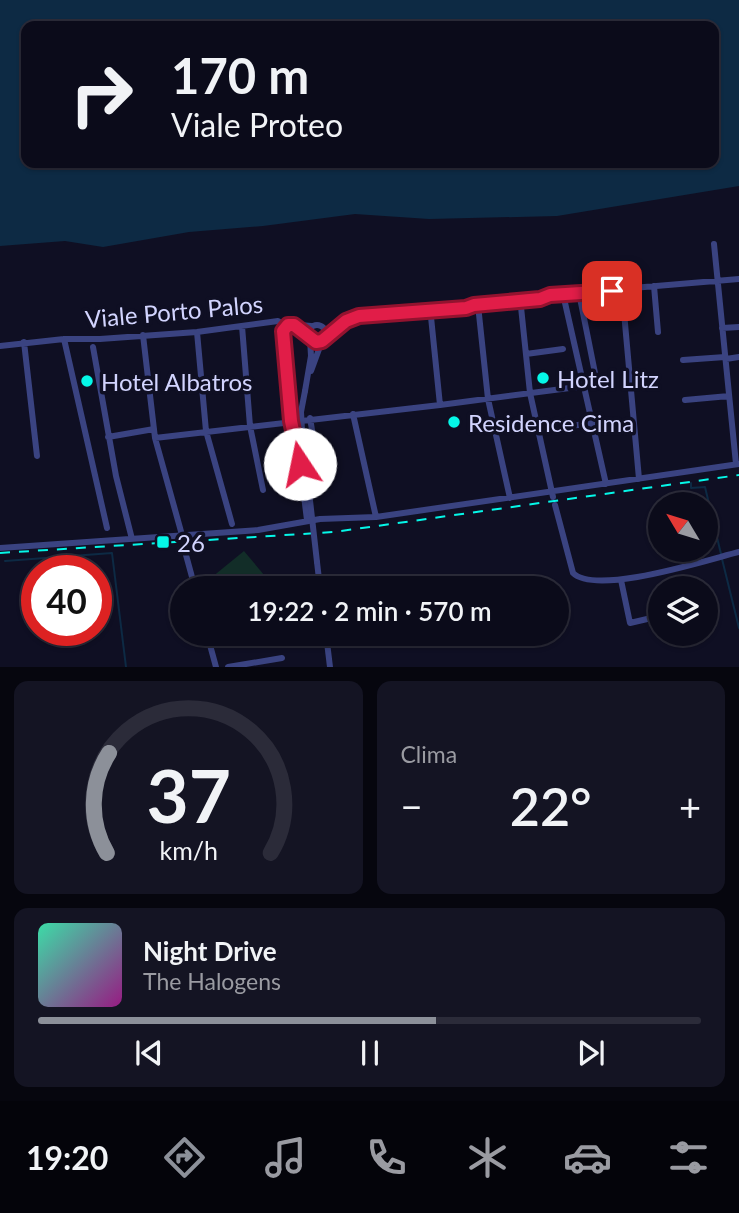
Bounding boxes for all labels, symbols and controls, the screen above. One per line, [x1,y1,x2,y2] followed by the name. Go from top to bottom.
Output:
[171,46,309,104] text: 170 m
[56,49,147,140] icon: right
[171,105,343,144] text: Viale Proteo
[582,261,642,321] pin
[593,272,631,310] icon: arrive
[84,289,264,333] street label: Viale Porto Palos
[557,364,659,393] place label: Hotel Litz
[101,367,253,396] place label: Hotel Albatros
[535,370,551,386] marker: Hotel Litz
[79,373,95,389] marker: Hotel Albatros
[468,408,634,437] place label: Residence Cima
[446,414,462,430] marker: Residence Cima
[263,427,337,501] position arrow
[648,492,718,562] north arrow
[648,492,718,646] map controls
[177,528,205,557] place label: 26
[155,534,171,550] marker: 26
[21,555,112,646] speed limit sign: 40
[648,576,718,646] button: layers
[247,595,492,627] text: 19:22 · 2 min · 570 m
[401,740,457,768] text: Clima
[146,752,230,840] text: 37
[510,775,592,837] text: 22°
[401,783,423,829] text: −
[679,783,701,829] text: +
[159,835,218,865] text: km/h
[143,935,277,967] text: Night Drive
[143,967,281,995] text: The Halogens
[130,1034,168,1072] icon: previous
[351,1034,389,1072] icon: pause
[572,1034,610,1072] icon: next
[160,1133,209,1182] icon: directions
[261,1133,310,1182] icon: music
[362,1133,411,1182] icon: phone
[463,1133,512,1182] icon: climate
[563,1133,612,1182] icon: car
[664,1133,713,1182] icon: filters
[26,1138,108,1177] text: 19:20

